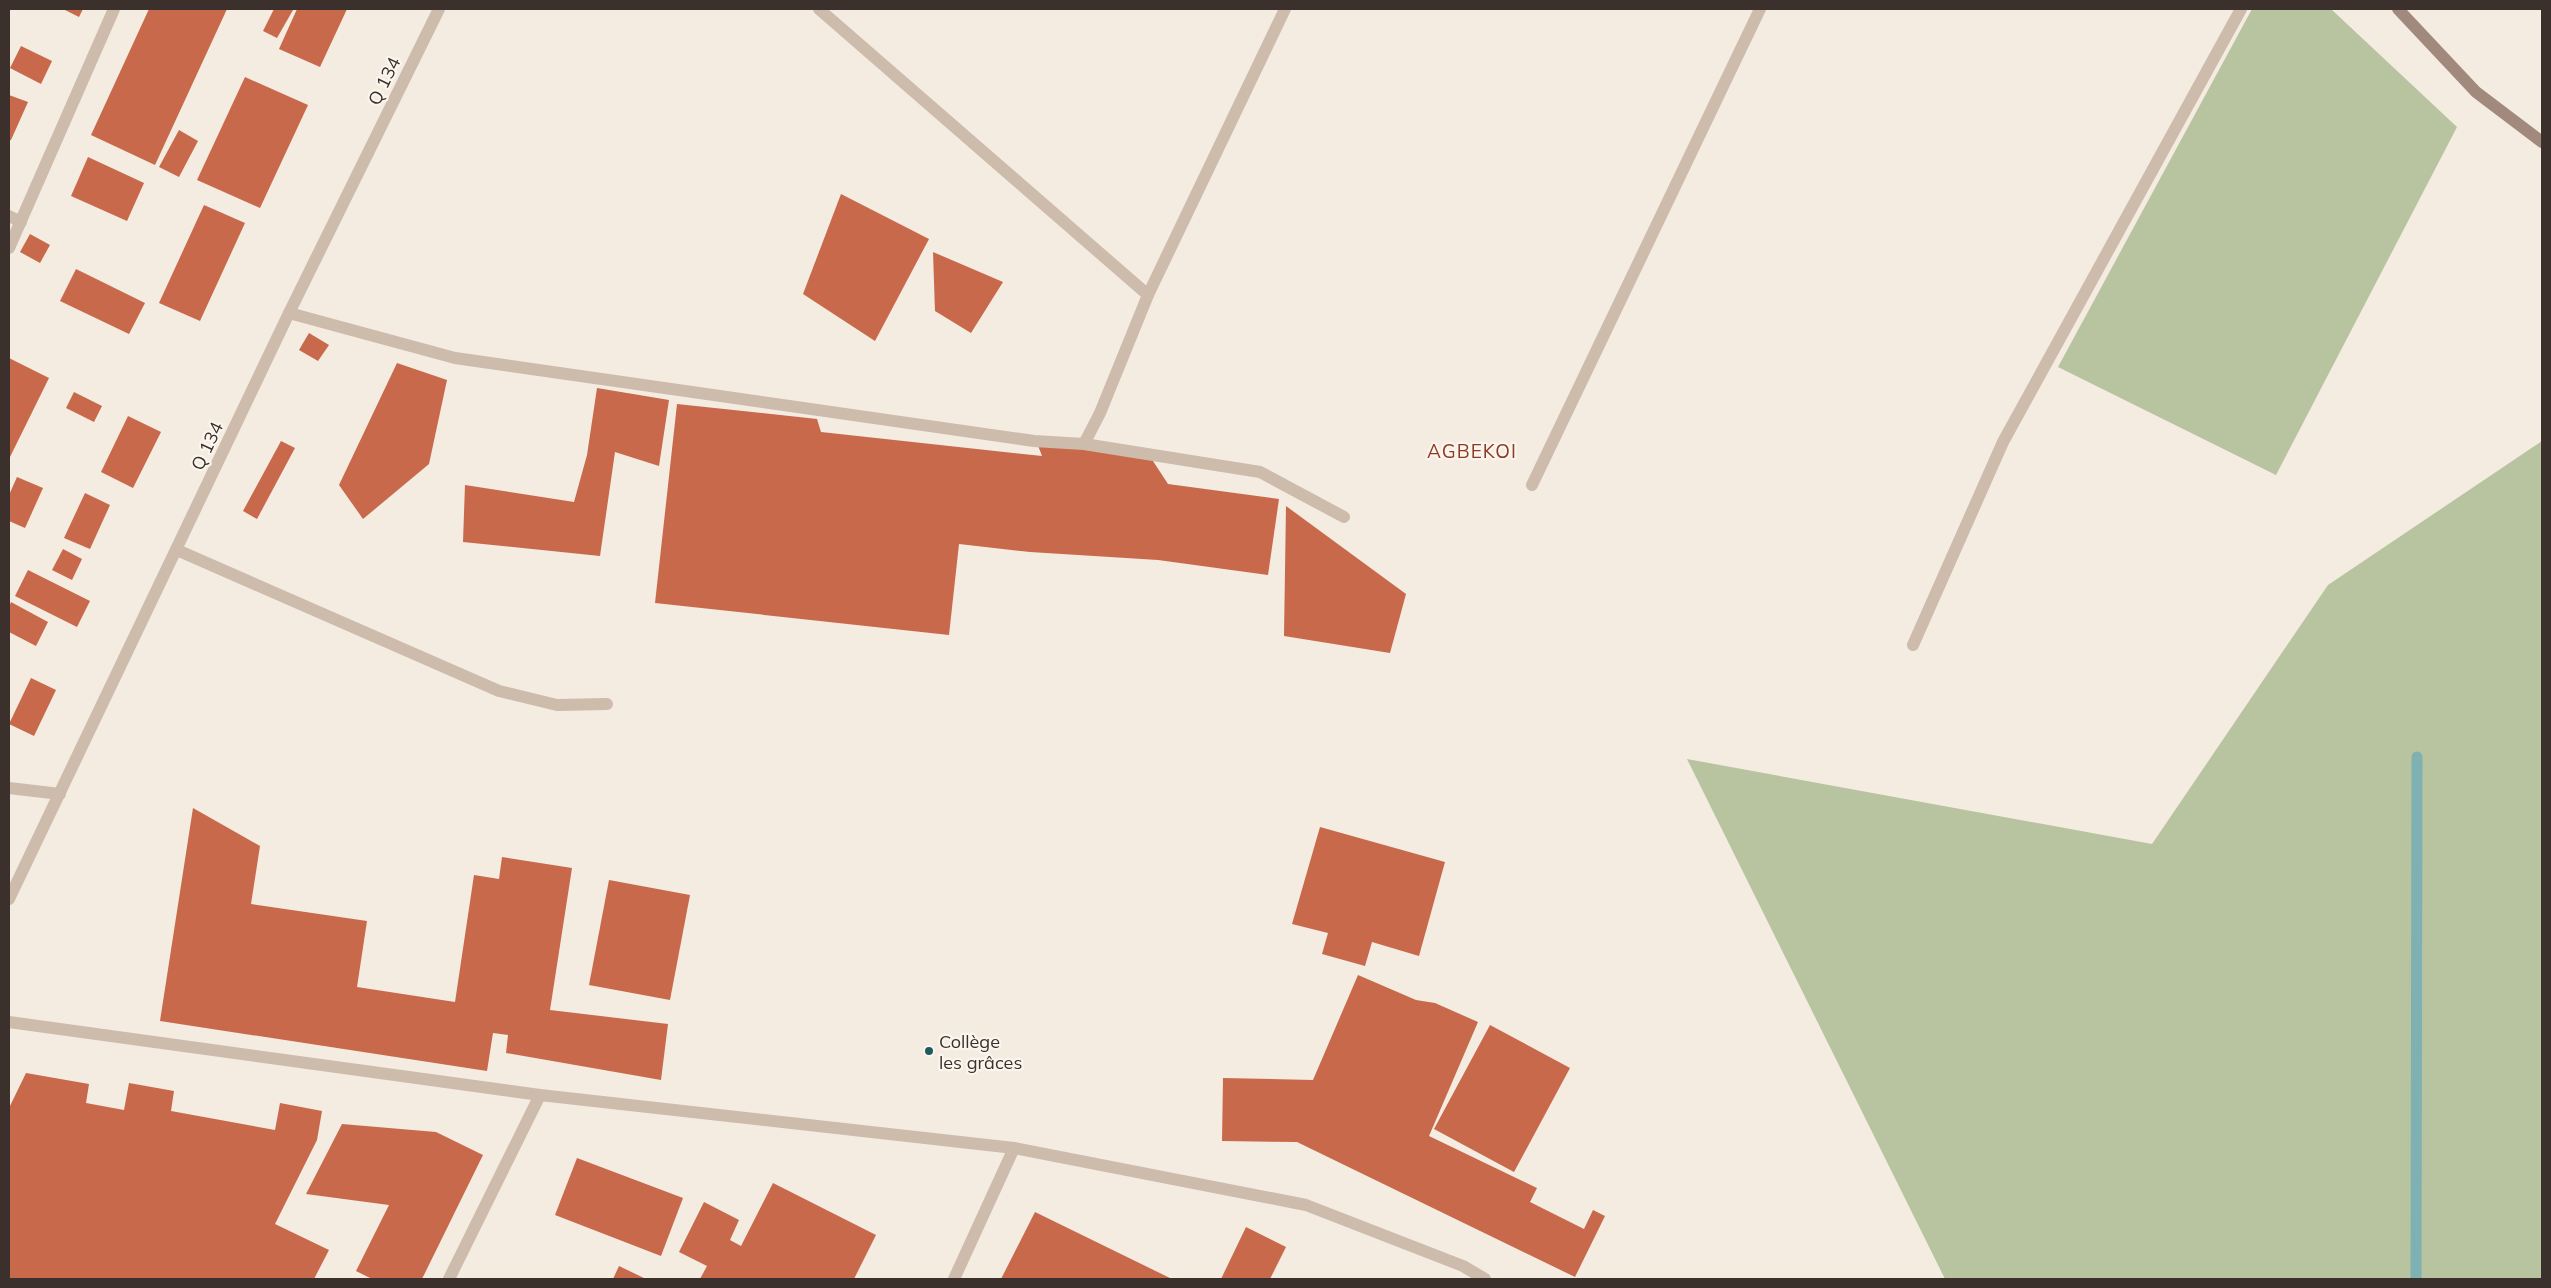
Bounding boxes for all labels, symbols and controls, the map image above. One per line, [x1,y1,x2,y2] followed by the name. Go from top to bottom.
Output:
[362,53,406,109] street label: Q 134
[186,418,228,474] street label: Q 134
[1427,439,1517,463] district label: AGBEKOI
[939,1030,1022,1074] place label: Collège les grâces
[923,1045,935,1057] marker: Collège les grâces

